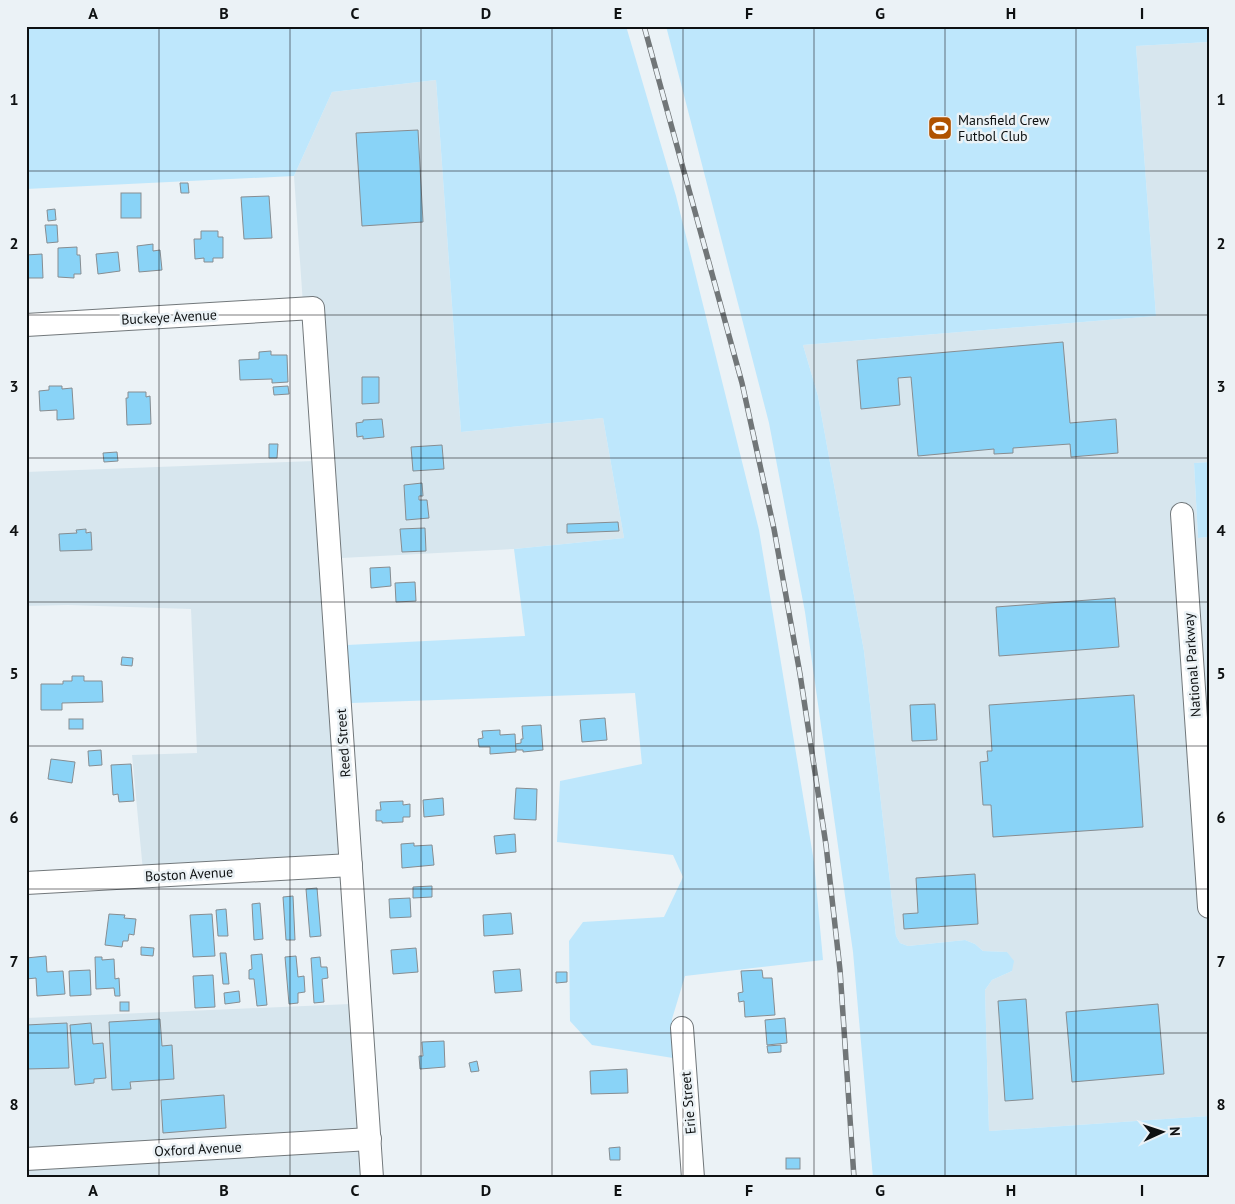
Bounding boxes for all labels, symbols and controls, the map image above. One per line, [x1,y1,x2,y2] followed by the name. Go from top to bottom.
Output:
[88,3,98,23] text: A
[219,3,229,23] text: B
[351,3,360,23] text: C
[481,3,491,23] text: D
[614,3,622,23] text: E
[745,3,753,23] text: F
[875,3,885,23] text: G
[1006,3,1016,23] text: H
[1140,3,1144,23] text: I
[9,89,19,109] text: 1
[1216,89,1226,109] text: 1
[958,111,1050,145] place label: Mansfield Crew Futbol Club
[927,115,953,141] sports icon: Mansfield Crew Futbol Club
[9,233,19,253] text: 2
[1216,233,1226,253] text: 2
[121,306,217,328] street label: Buckeye Avenue
[9,376,19,396] text: 3
[1216,376,1226,396] text: 3
[9,520,19,540] text: 4
[1216,520,1226,540] text: 4
[1179,612,1205,718] street label: National Parkway
[9,663,19,683] text: 5
[1216,663,1226,683] text: 5
[332,708,354,778] street label: Reed Street
[9,807,19,827] text: 6
[1216,807,1226,827] text: 6
[144,863,234,885] street label: Boston Avenue
[9,951,19,971] text: 7
[1216,951,1226,971] text: 7
[676,1071,700,1135] street label: Erie Street
[9,1094,19,1114] text: 8
[1216,1094,1226,1114] text: 8
[1138,1106,1188,1156] north arrow
[1166,1126,1184,1136] text: N
[154,1138,242,1160] street label: Oxford Avenue
[88,1180,98,1200] text: A
[219,1180,229,1200] text: B
[351,1180,360,1200] text: C
[481,1180,491,1200] text: D
[614,1180,622,1200] text: E
[745,1180,753,1200] text: F
[875,1180,885,1200] text: G
[1006,1180,1016,1200] text: H
[1140,1180,1144,1200] text: I

